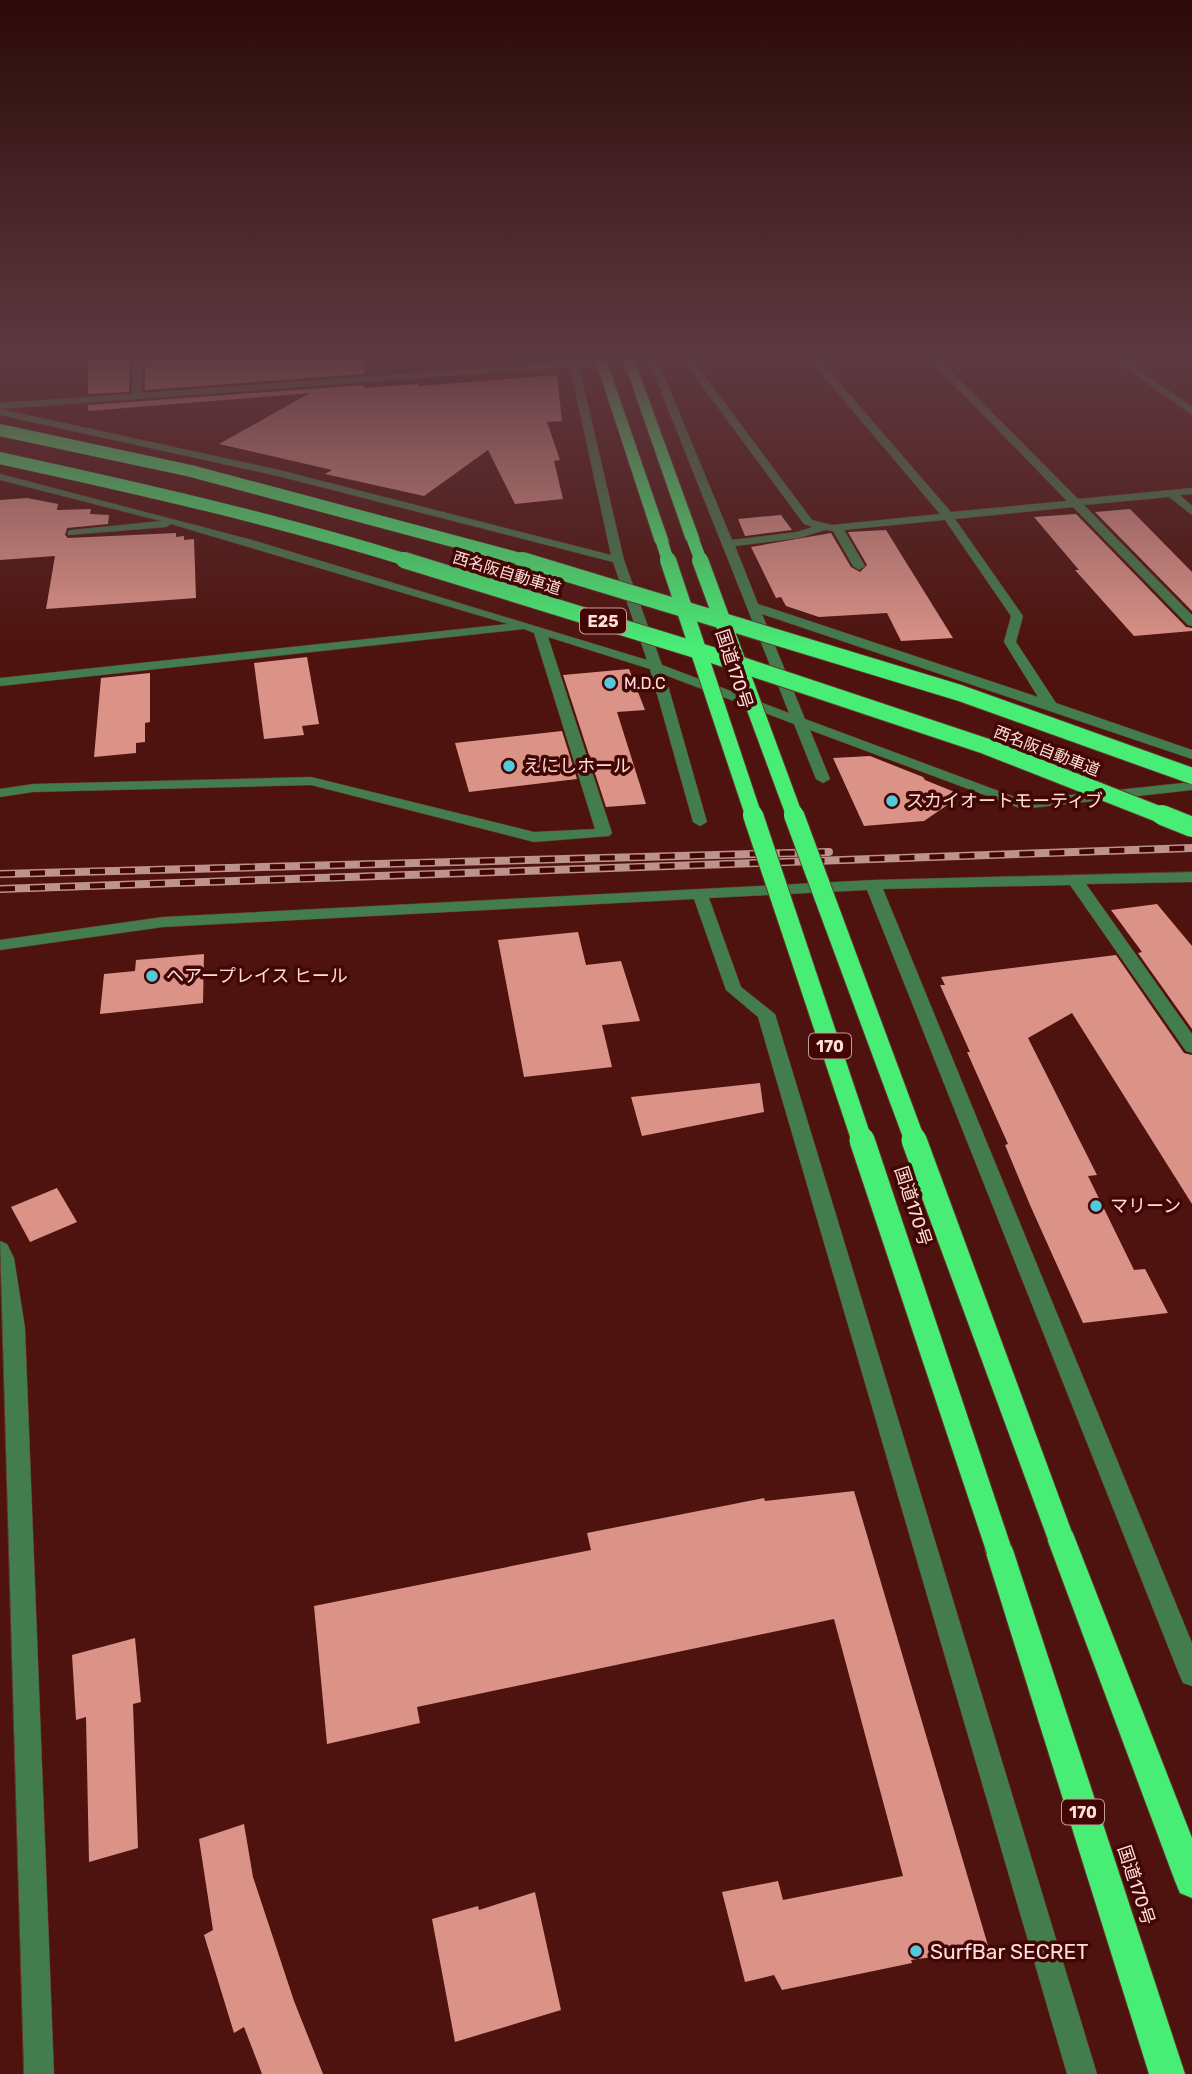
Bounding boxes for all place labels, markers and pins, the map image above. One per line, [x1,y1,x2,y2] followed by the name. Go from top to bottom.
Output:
[624,674,666,693] place label: M.D.C
[602,675,618,691] marker: M.D.C
[523,755,631,777] place label: えにしホール
[501,758,517,774] marker: えにしホール
[906,790,1103,812] place label: スカイオートモーティブ
[884,793,900,809] marker: スカイオートモーティブ
[166,965,348,987] place label: ヘアープレイス ヒール
[144,968,160,984] marker: ヘアープレイス ヒール
[1110,1195,1181,1217] place label: マリーン
[1088,1198,1104,1214] marker: マリーン
[930,1939,1088,1964] place label: SurfBar SECRET
[908,1943,924,1959] marker: SurfBar SECRET

